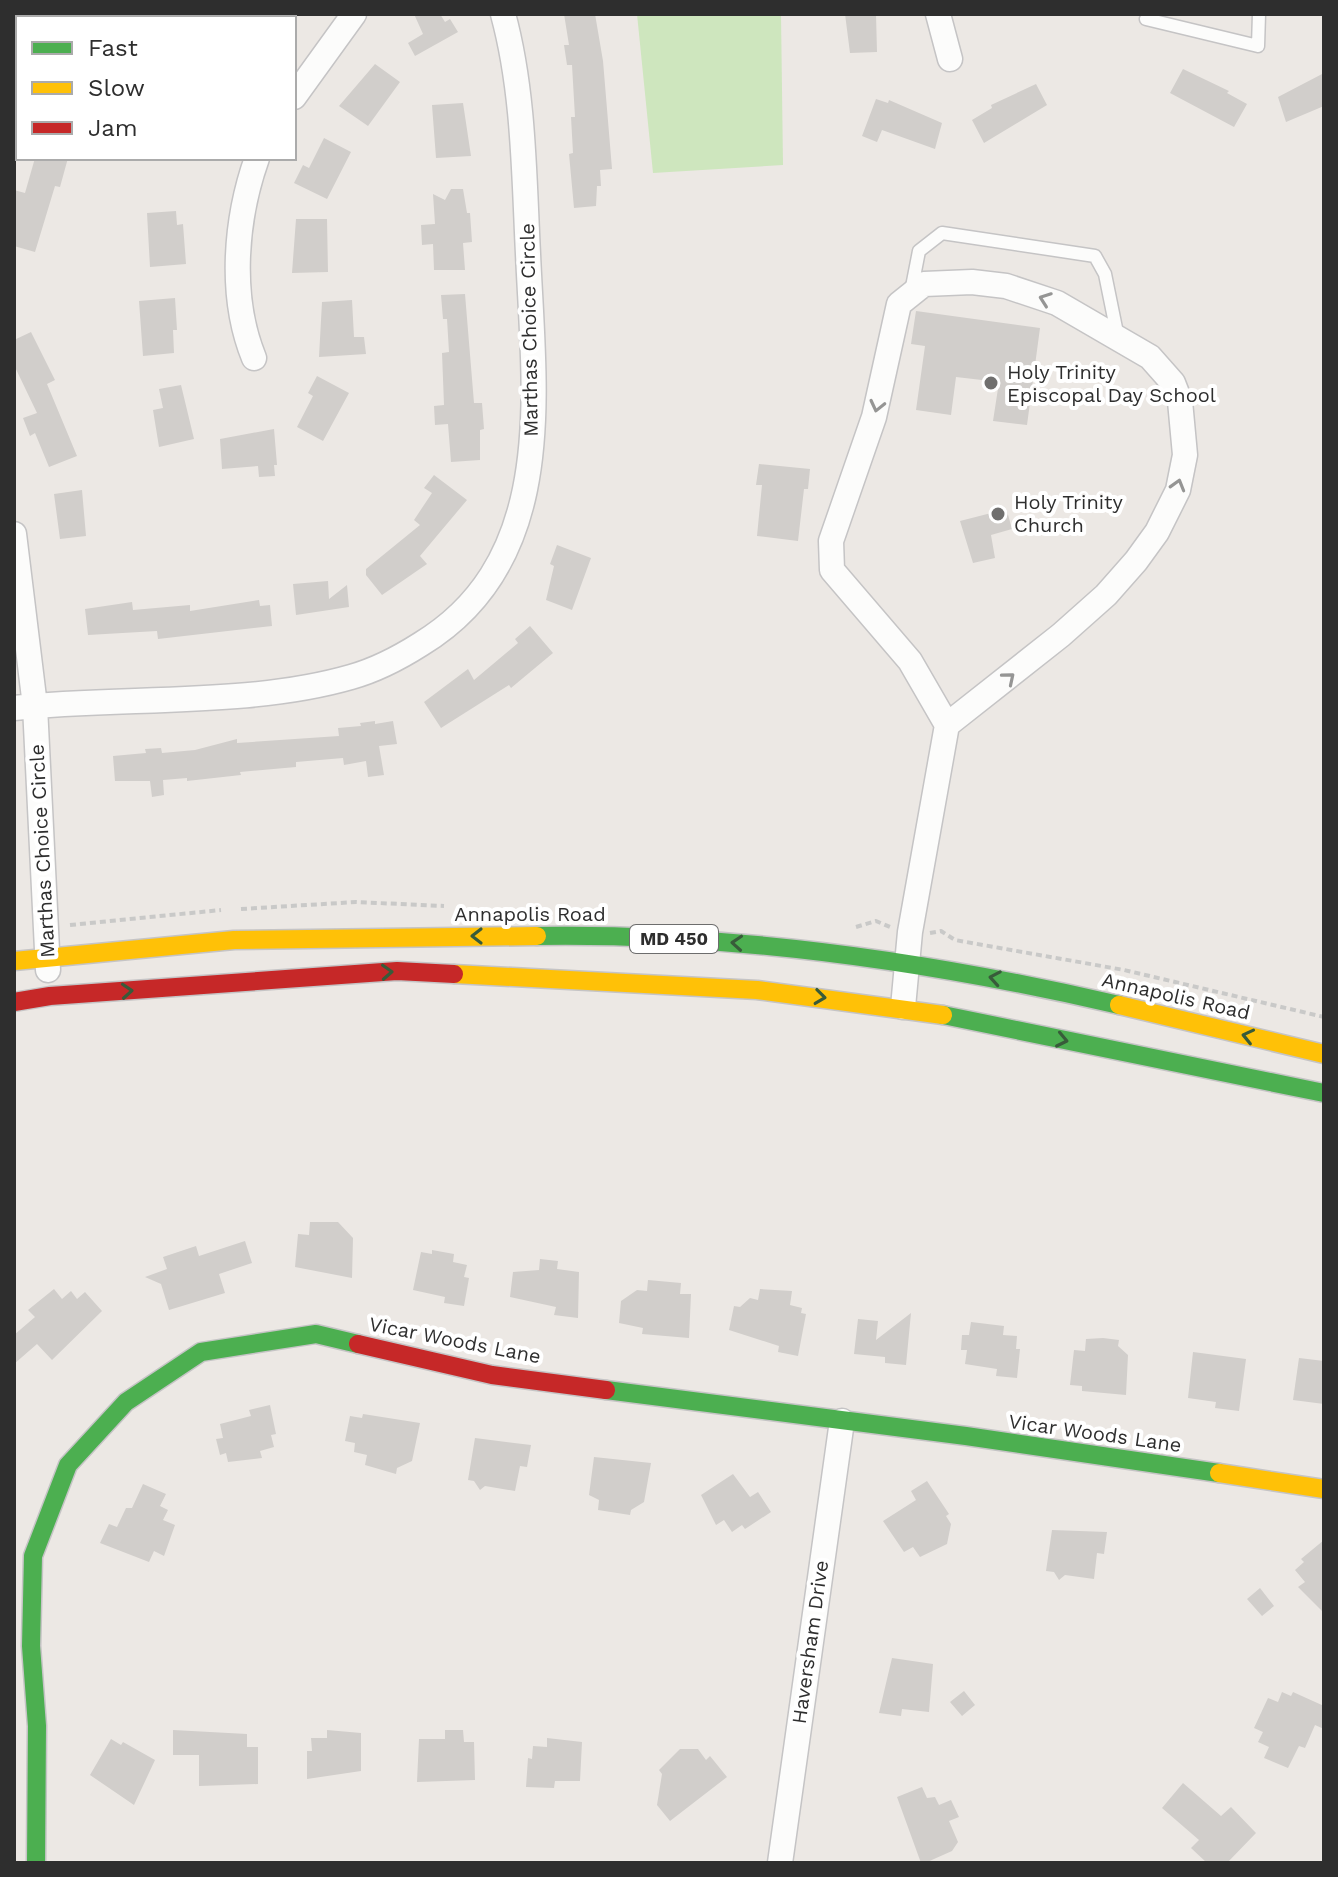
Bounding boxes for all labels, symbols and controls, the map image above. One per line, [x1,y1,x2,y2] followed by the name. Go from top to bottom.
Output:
[16,16,296,160] legend
[88,34,138,62] text: Fast
[88,74,145,102] text: Slow
[88,114,138,142] text: Jam
[515,223,543,437] street label: Marthas Choice Circle
[1039,293,1053,309] one-way arrow
[1007,360,1216,407] place label: Holy Trinity Episcopal Day School
[982,374,1000,392] marker: Holy Trinity Episcopal Day School
[869,398,886,412] one-way arrow
[1168,479,1185,493] one-way arrow
[1014,490,1123,537] place label: Holy Trinity Church
[989,505,1007,523] marker: Holy Trinity Church
[1000,673,1014,688] one-way arrow
[24,744,60,958] street label: Marthas Choice Circle
[454,902,606,926] street label: Annapolis Road
[630,925,718,953] road number: MD 450
[470,927,483,945] one-way arrow
[730,935,743,952] one-way arrow
[381,964,394,981] one-way arrow
[1100,967,1252,1025] street label: Annapolis Road
[988,971,1001,988] one-way arrow
[121,983,134,1000] one-way arrow
[814,989,827,1006] one-way arrow
[1242,1028,1255,1045] one-way arrow
[1055,1030,1069,1047] one-way arrow
[367,1312,543,1368] street label: Vicar Woods Lane
[1007,1409,1183,1457] street label: Vicar Woods Lane
[787,1559,833,1725] street label: Haversham Drive

